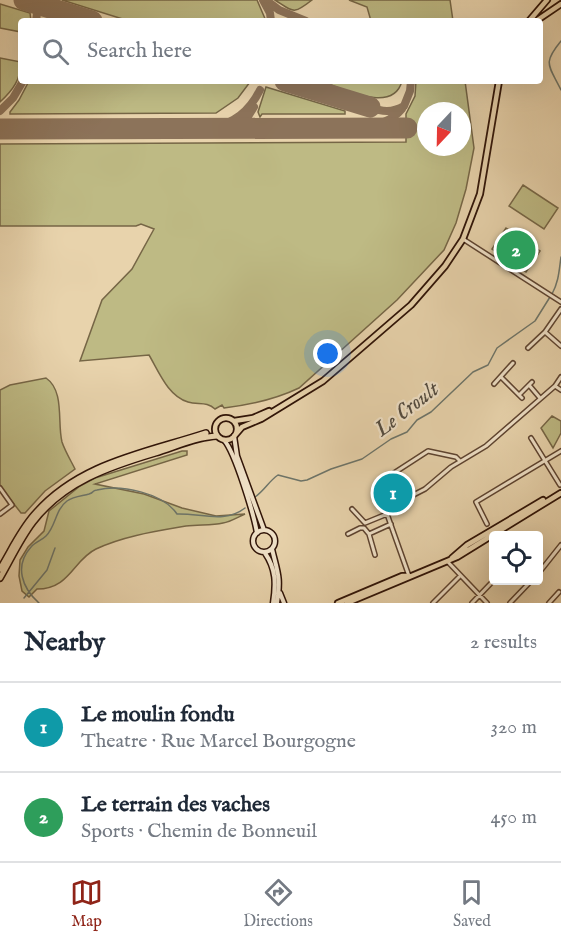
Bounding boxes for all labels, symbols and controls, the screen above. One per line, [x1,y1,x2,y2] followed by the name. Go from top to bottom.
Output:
[18,18,543,84] search box
[39,35,72,68] icon: search
[87,37,192,65] text: Search here
[417,102,471,156] north arrow
[496,228,536,272] pin: 2
[313,339,342,368] your location
[368,375,446,444] water label: Le Croult
[374,470,412,516] pin: 1
[489,531,543,585] map controls
[489,531,543,585] button: locate
[24,626,105,659] text: Nearby
[470,630,537,655] text: 2 results
[81,701,235,729] text: Le moulin fondu
[40,715,47,740] text: 1
[491,715,537,740] text: 320 m
[81,729,356,754] text: Theatre · Rue Marcel Bourgogne
[81,791,270,819] text: Le terrain des vaches
[39,805,48,830] text: 2
[490,805,537,830] text: 450 m
[81,819,317,844] text: Sports · Chemin de Bonneuil
[70,876,103,932] tab: Map
[243,876,313,932] tab: Directions
[453,876,491,932] tab: Saved

